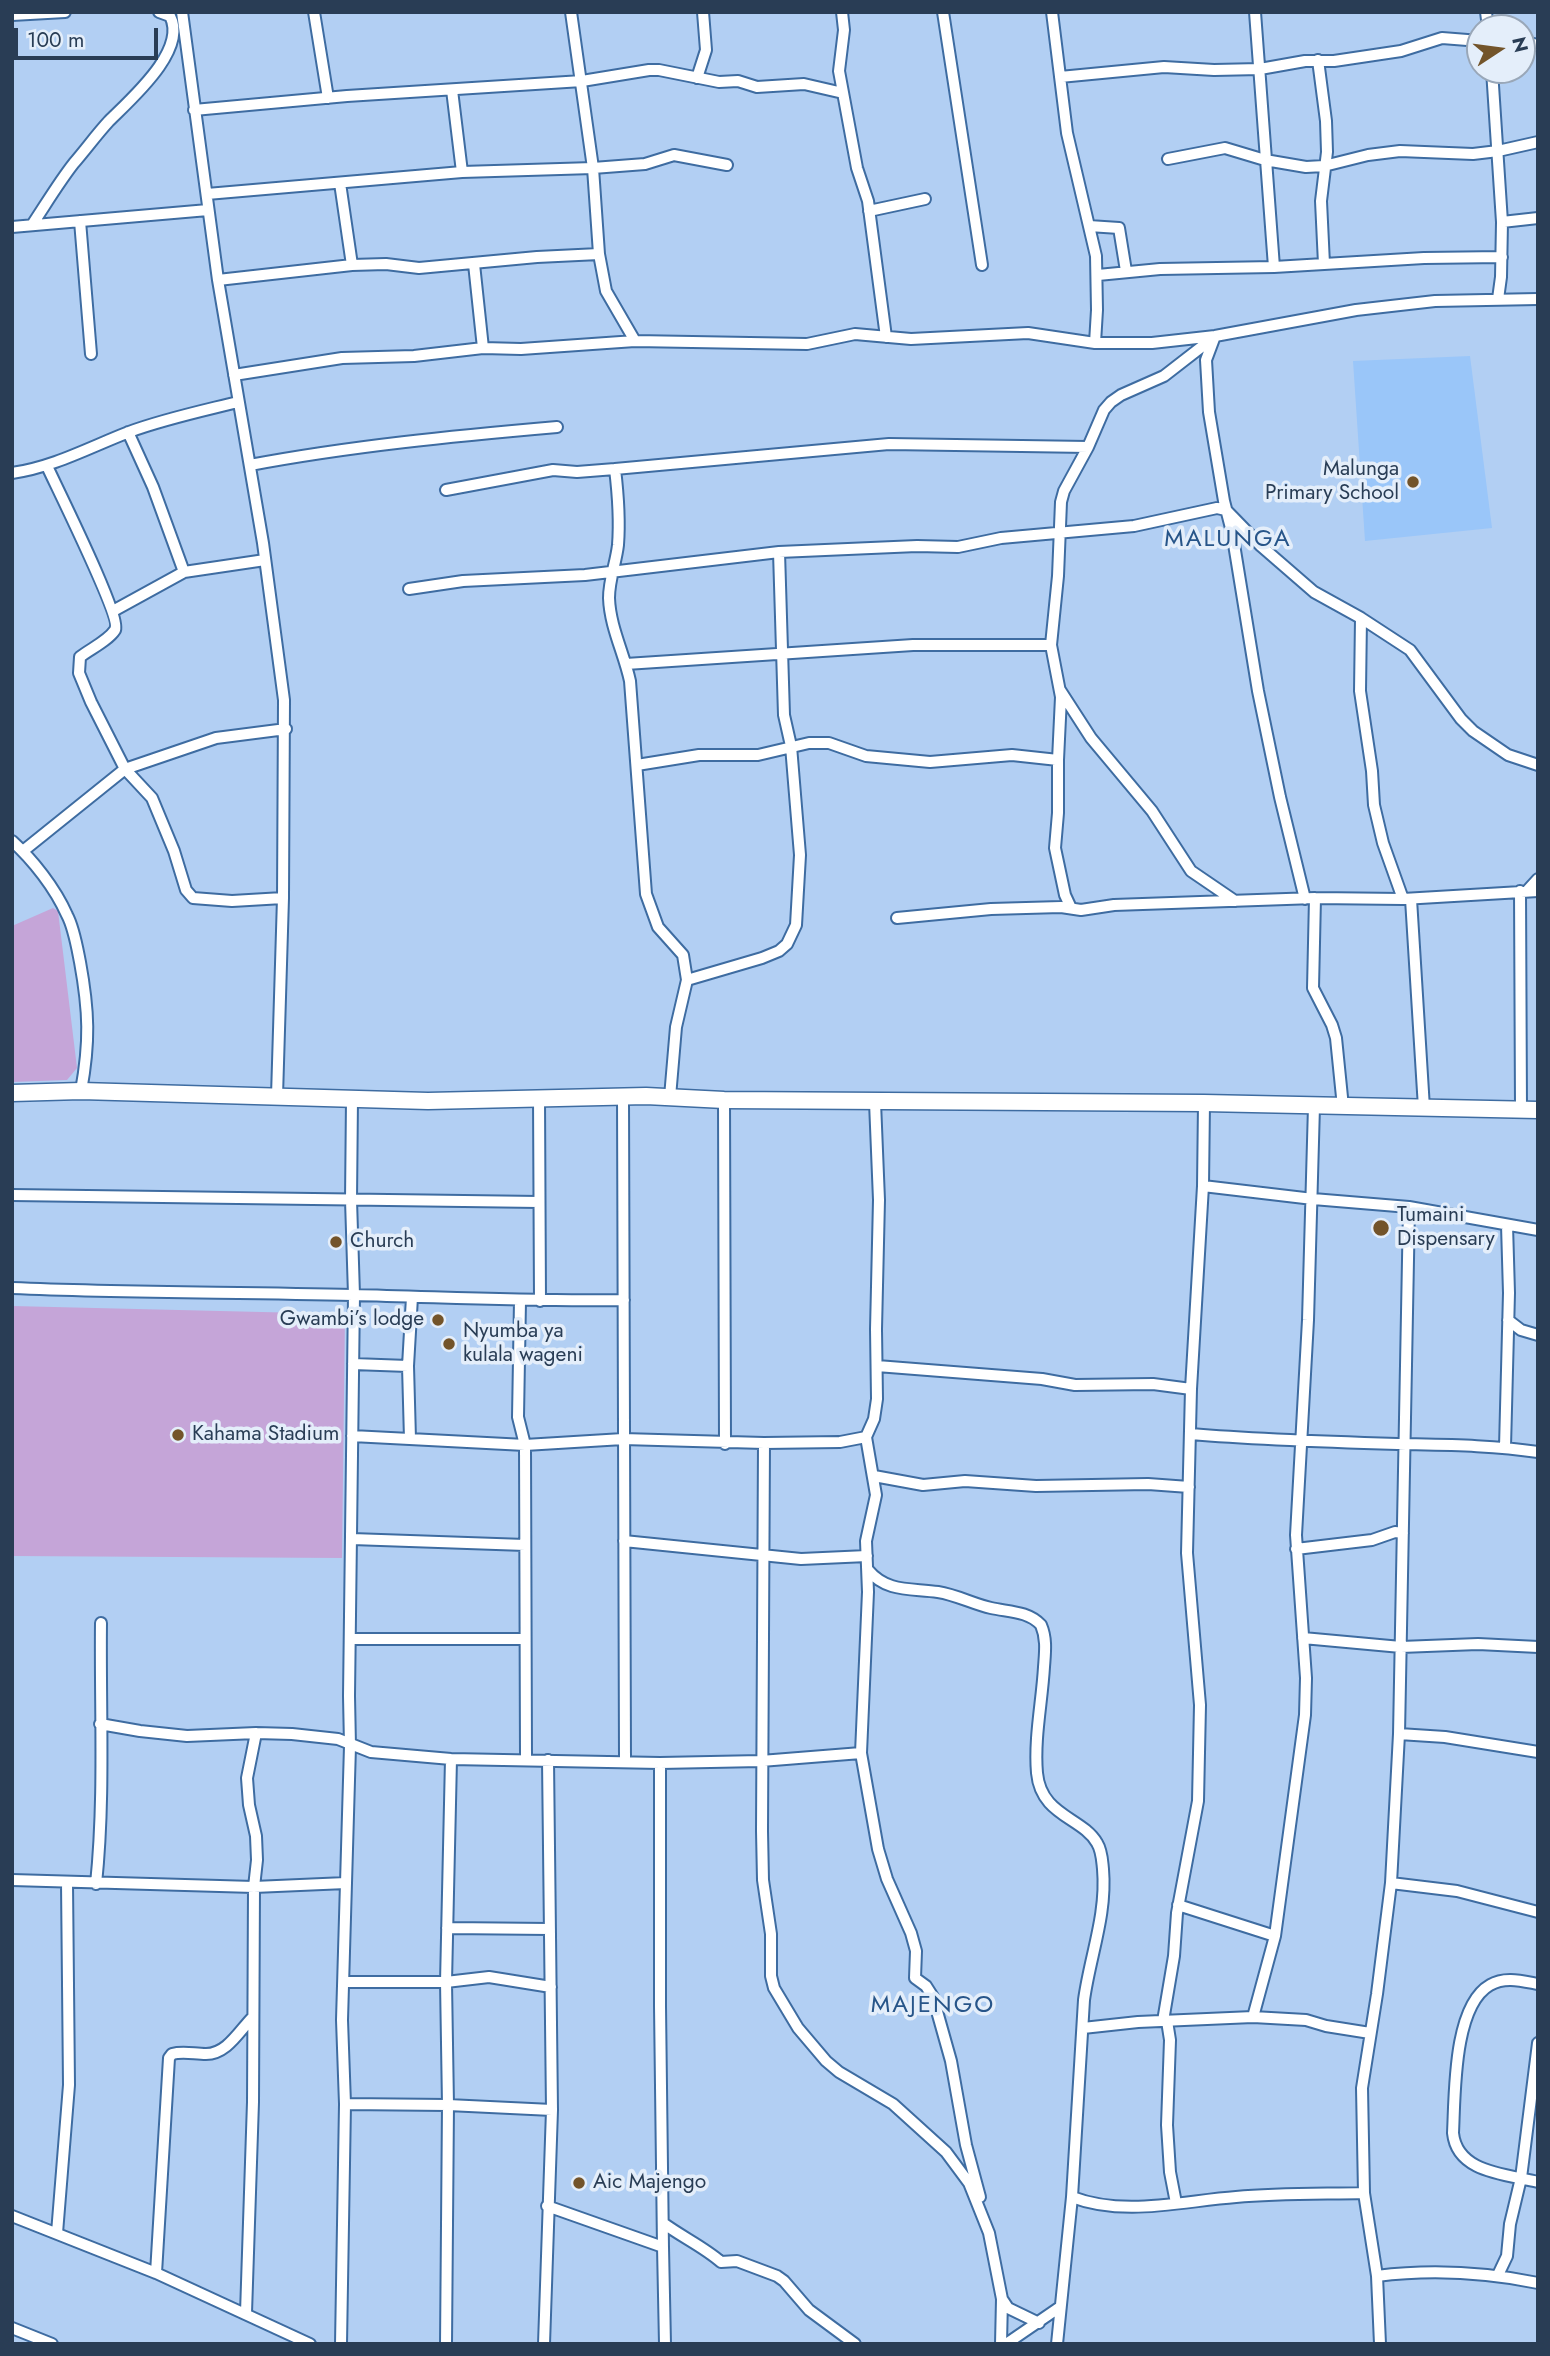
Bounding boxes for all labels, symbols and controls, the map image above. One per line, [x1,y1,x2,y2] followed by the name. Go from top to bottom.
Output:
[18,14,161,58] scale bar
[1466,14,1536,84] north arrow
[27,25,84,55] text: 100 m
[1505,34,1535,55] text: N
[1265,457,1399,507] place label: Malunga Primary School
[1405,474,1421,490] marker: Malunga Primary School
[1165,526,1291,554] district label: MALUNGA
[1397,1203,1495,1253] place label: Tumaini Dispensary
[1371,1218,1391,1238] marker: Tumaini Dispensary
[350,1229,414,1255] place label: Church
[328,1234,344,1250] marker: Church
[280,1307,424,1333] place label: Gwambi’s lodge
[430,1312,446,1328] marker: Gwambi’s lodge
[463,1319,583,1369] place label: Nyumba ya kulala wageni
[441,1336,457,1352] marker: Nyumba ya kulala wageni
[192,1422,339,1448] place label: Kahama Stadium
[170,1427,186,1443] marker: Kahama Stadium
[872,1992,994,2020] district label: MAJENGO
[593,2170,706,2196] place label: Aic Majengo
[571,2175,587,2191] marker: Aic Majengo

